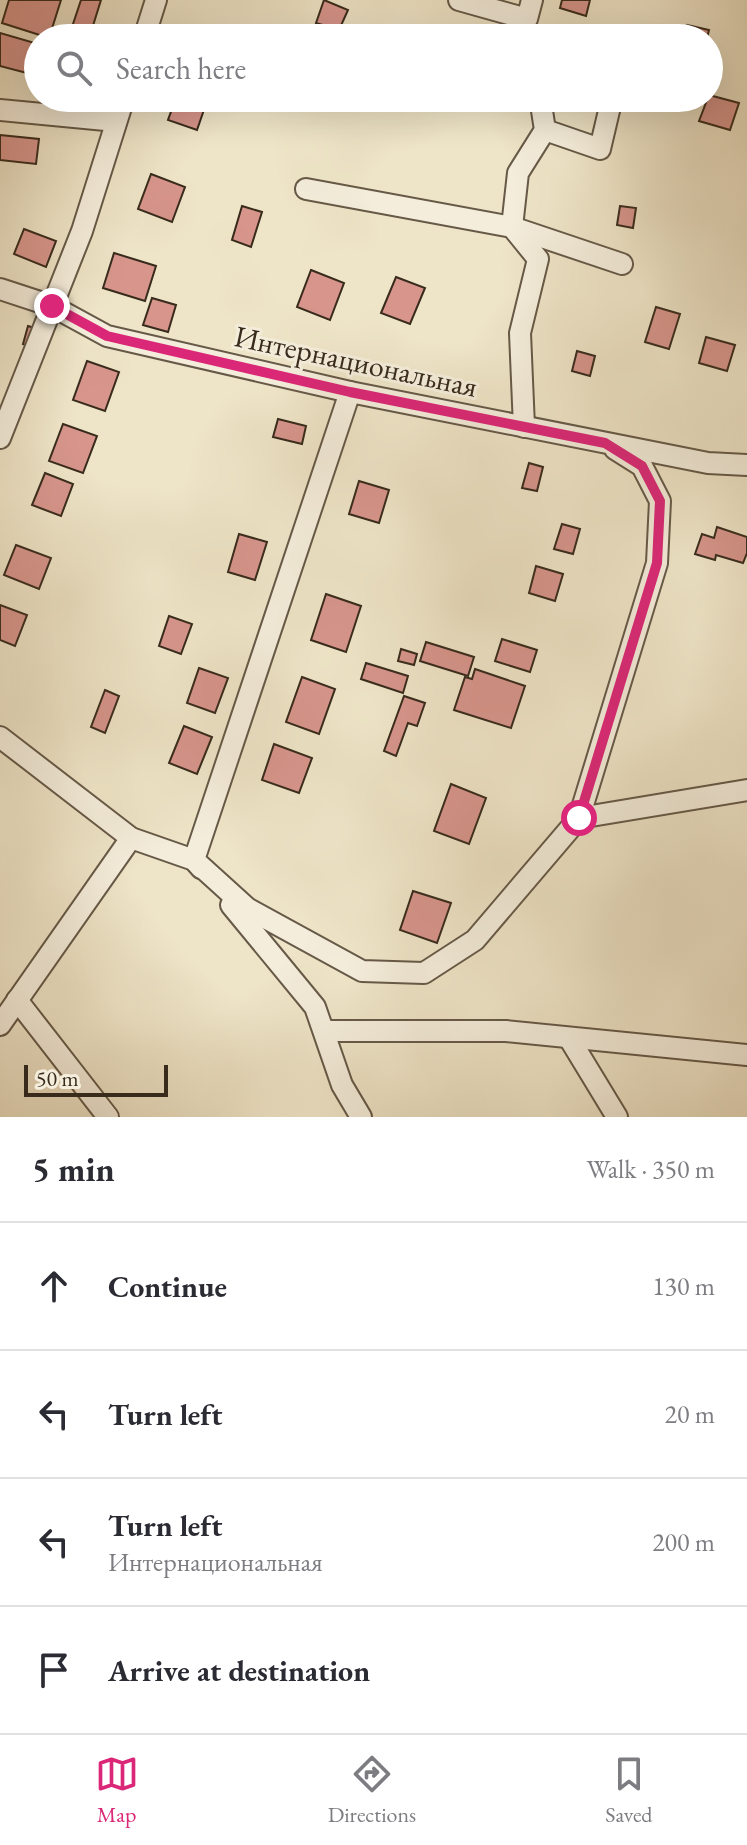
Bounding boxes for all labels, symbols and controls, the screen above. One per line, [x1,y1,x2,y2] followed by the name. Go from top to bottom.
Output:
[24,24,723,112] search box
[52,46,96,90] icon: search
[116,49,246,88] text: Search here
[34,288,70,324] route end
[231,316,481,406] street label: Интернациональная
[561,800,597,836] route start
[24,1061,168,1097] scale bar
[36,1064,79,1093] text: 50 m
[32,1147,115,1191] text: 5 min
[587,1152,715,1186] text: Walk · 350 m
[32,1264,76,1308] icon: ahead
[108,1267,227,1306] text: Continue
[652,1269,715,1303] text: 130 m
[32,1392,76,1436] icon: left
[108,1395,222,1434] text: Turn left
[665,1397,715,1431] text: 20 m
[108,1506,222,1545] text: Turn left
[32,1520,76,1564] icon: left
[652,1525,715,1559] text: 200 m
[108,1545,323,1579] text: Интернациональная
[32,1648,76,1692] icon: arrive
[108,1651,370,1690] text: Arrive at destination
[95,1752,139,1829] tab: Map
[328,1752,416,1829] tab: Directions
[605,1752,652,1829] tab: Saved

